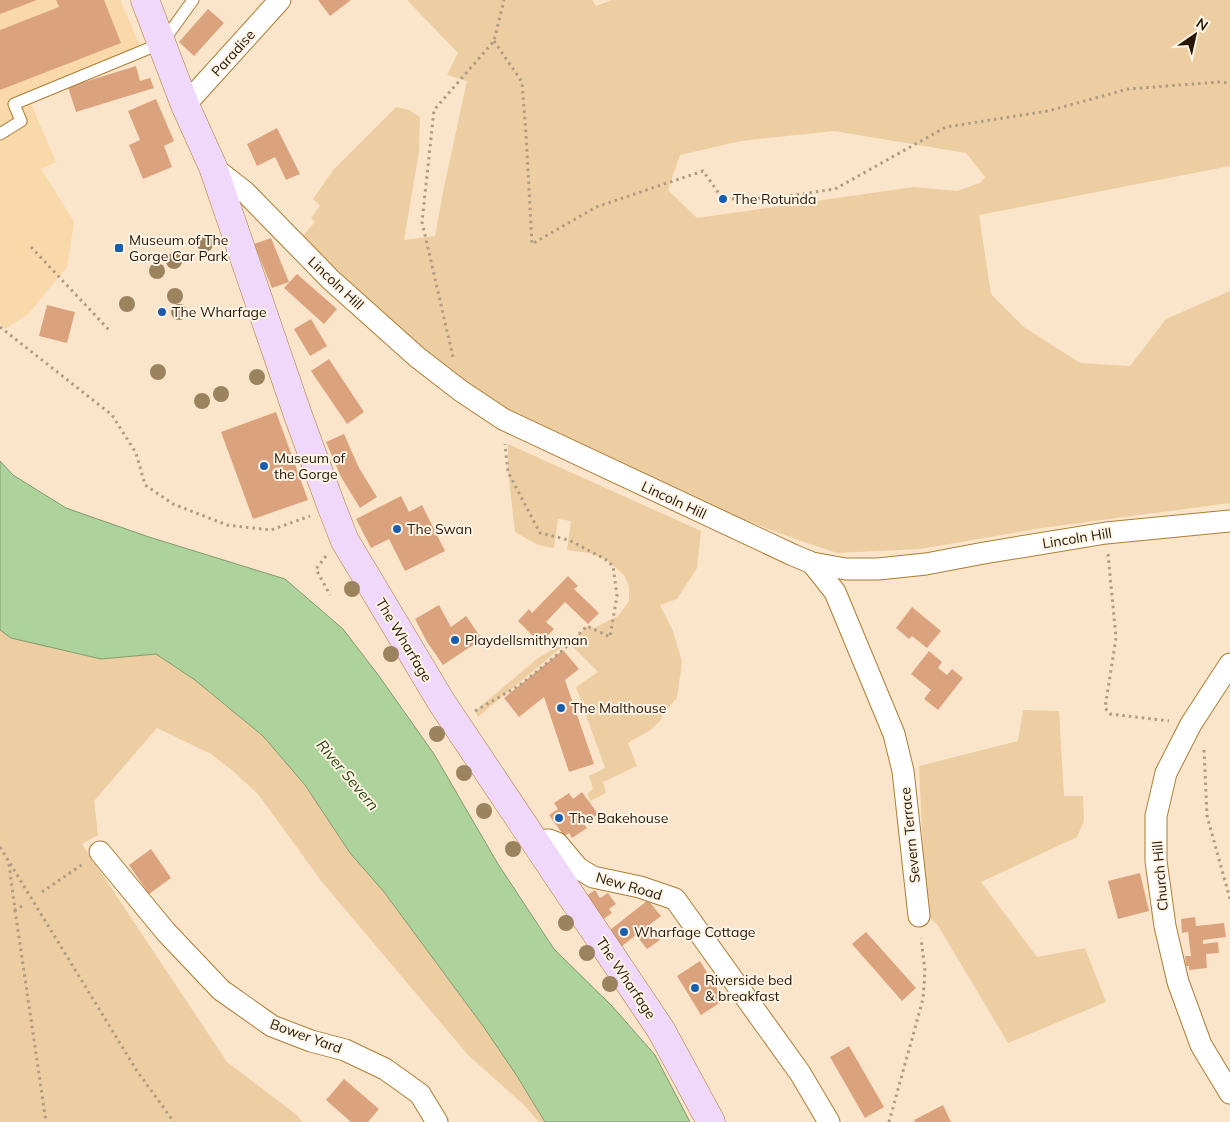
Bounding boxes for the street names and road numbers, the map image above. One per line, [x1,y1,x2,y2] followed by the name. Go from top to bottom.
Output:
[207,26,259,80] street label: Paradise
[304,253,368,313] street label: Lincoln Hill
[639,477,709,523] street label: Lincoln Hill
[1041,524,1113,552] street label: Lincoln Hill
[372,595,436,685] street label: The Wharfage
[896,786,924,884] street label: Severn Terrace
[1148,840,1172,912] street label: Church Hill
[594,868,664,904] street label: New Road
[592,934,660,1022] street label: The Wharfage
[268,1015,344,1057] street label: Bower Yard

